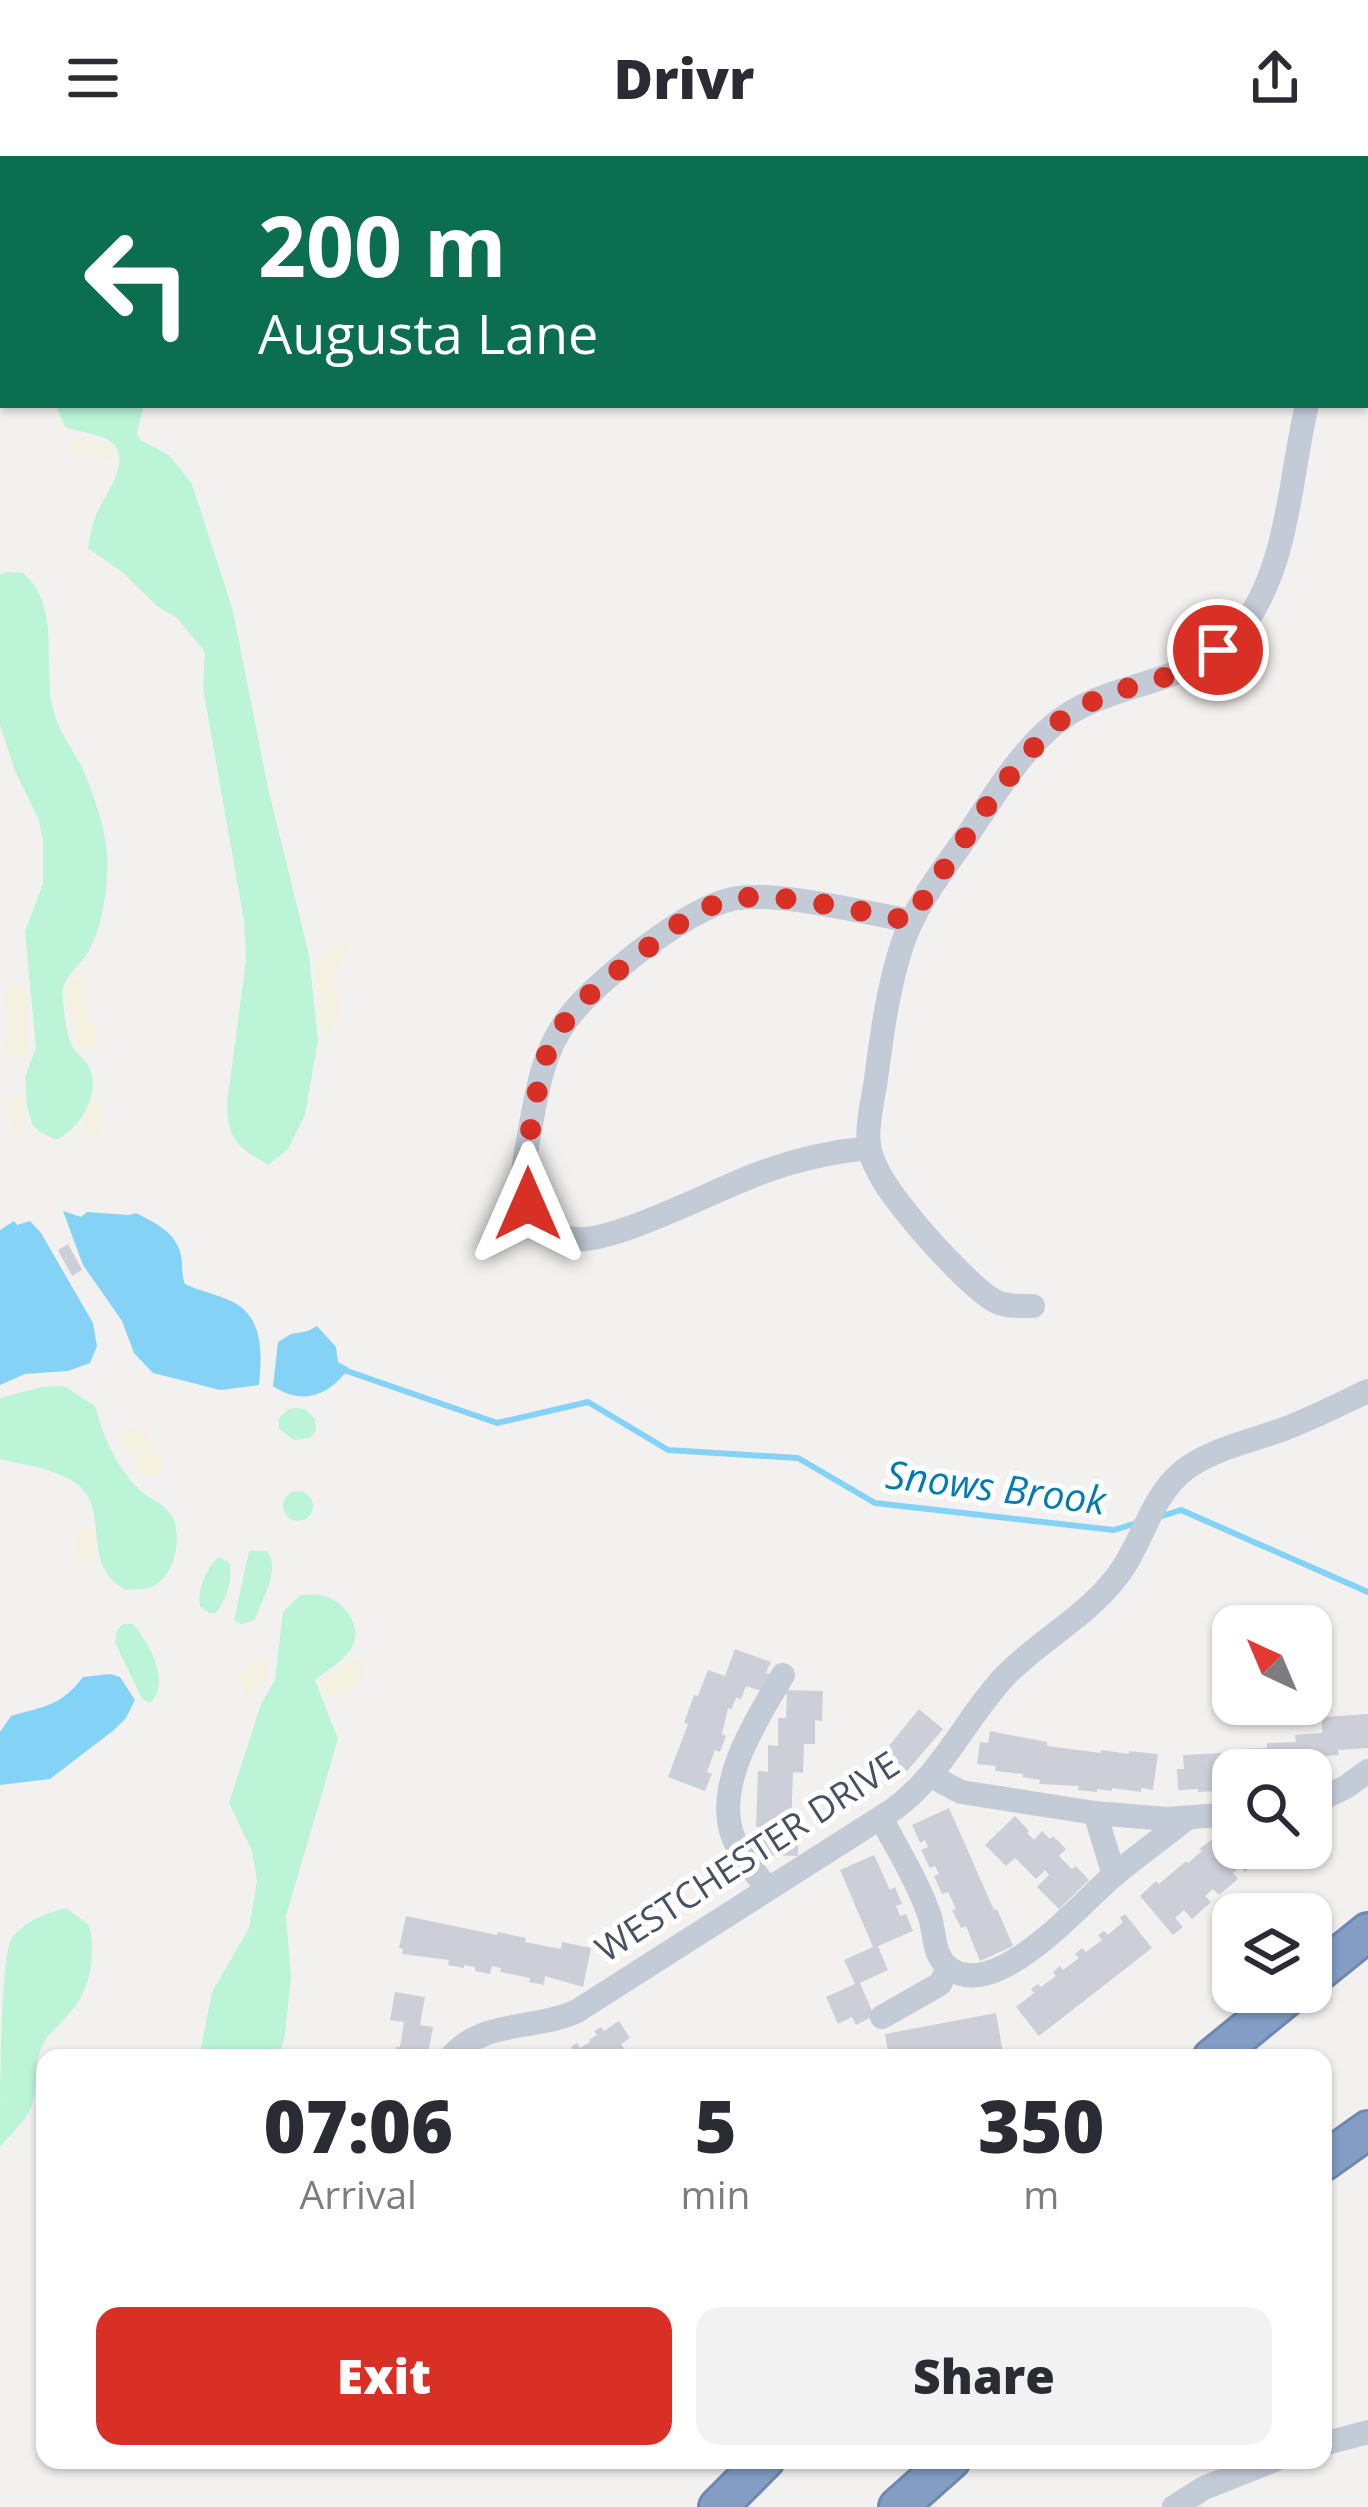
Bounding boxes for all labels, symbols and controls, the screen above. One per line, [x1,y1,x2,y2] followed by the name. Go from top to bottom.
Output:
[614,41,754,115] text: Drivr
[60,45,126,111] icon: menu
[1242,45,1308,111] icon: share
[258,187,506,302] text: 200 m
[60,204,216,360] icon: left
[258,296,598,370] text: Augusta Lane
[1167,599,1269,701] pin
[1185,617,1251,683] icon: arrive
[465,1141,591,1267] position arrow
[883,1446,1111,1526] water label: Snows Brook
[1212,1605,1332,1725] north arrow
[1212,1605,1332,2013] map controls
[586,1739,908,1973] street label: WESTCHESTER DRIVE
[1212,1749,1332,1869] button: search
[1212,1893,1332,2013] button: layers
[264,2076,453,2174] text: 07:06
[694,2076,737,2174] text: 5
[978,2076,1105,2174] text: 350
[300,2167,417,2220] text: Arrival
[681,2167,750,2220] text: min
[1023,2167,1059,2220] text: m
[96,2307,672,2445] button: Exit
[696,2307,1272,2445] button: Share

